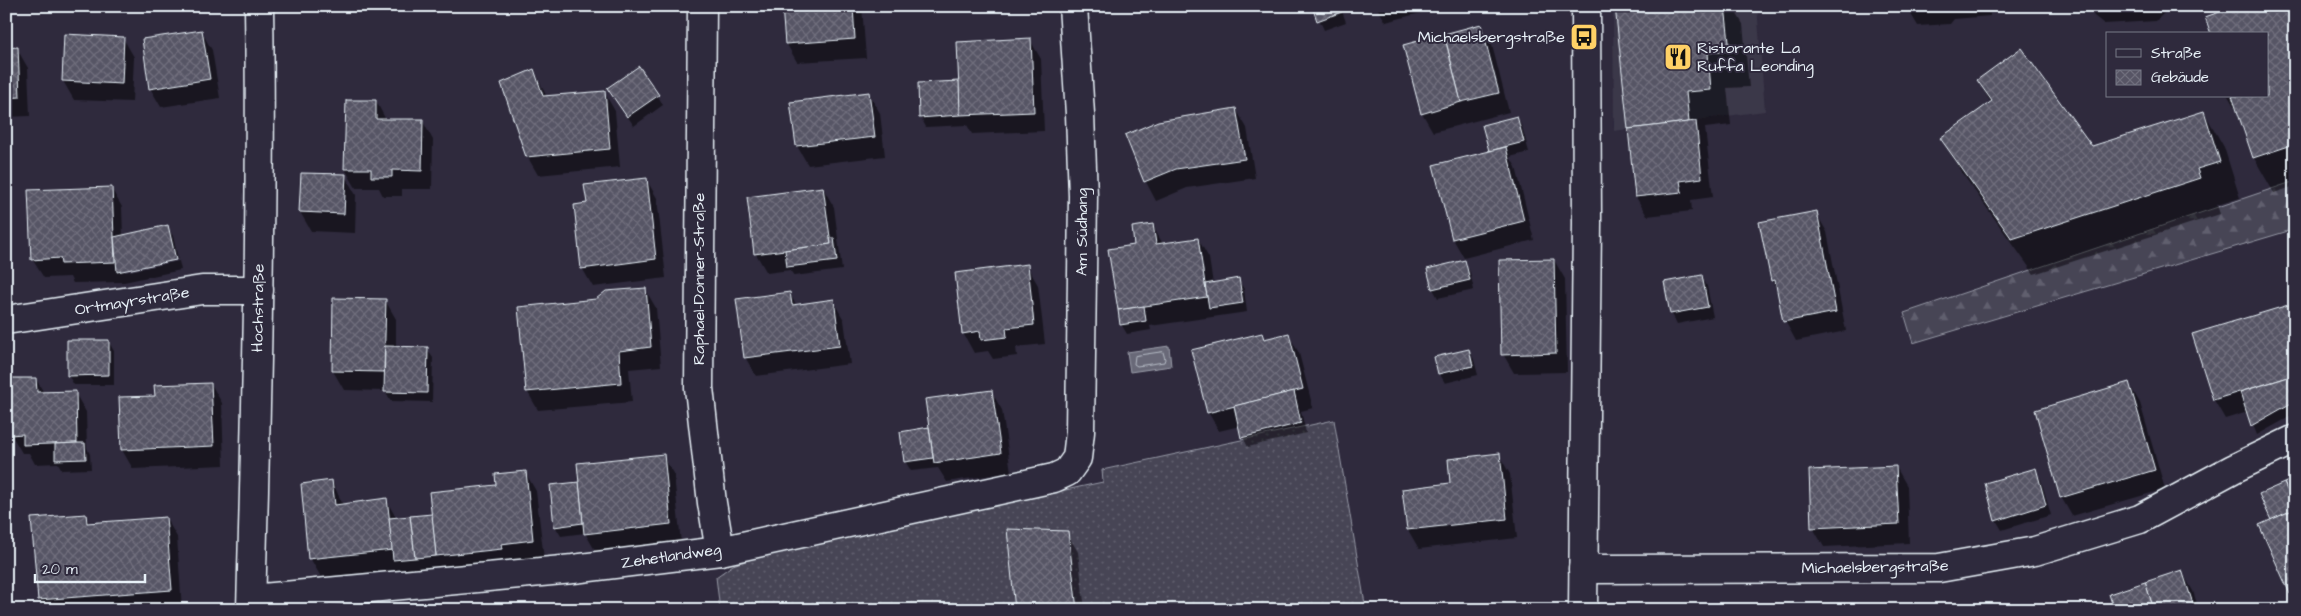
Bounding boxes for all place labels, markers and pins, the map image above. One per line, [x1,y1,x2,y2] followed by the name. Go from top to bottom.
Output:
[1569,22,1599,52] bus stop icon: Michaelsbergstraße
[1418,26,1565,49] place label: Michaelsbergstraße
[1697,37,1814,78] place label: Ristorante La Ruffa Leonding
[1663,42,1693,72] restaurant icon: Ristorante La Ruffa Leonding

